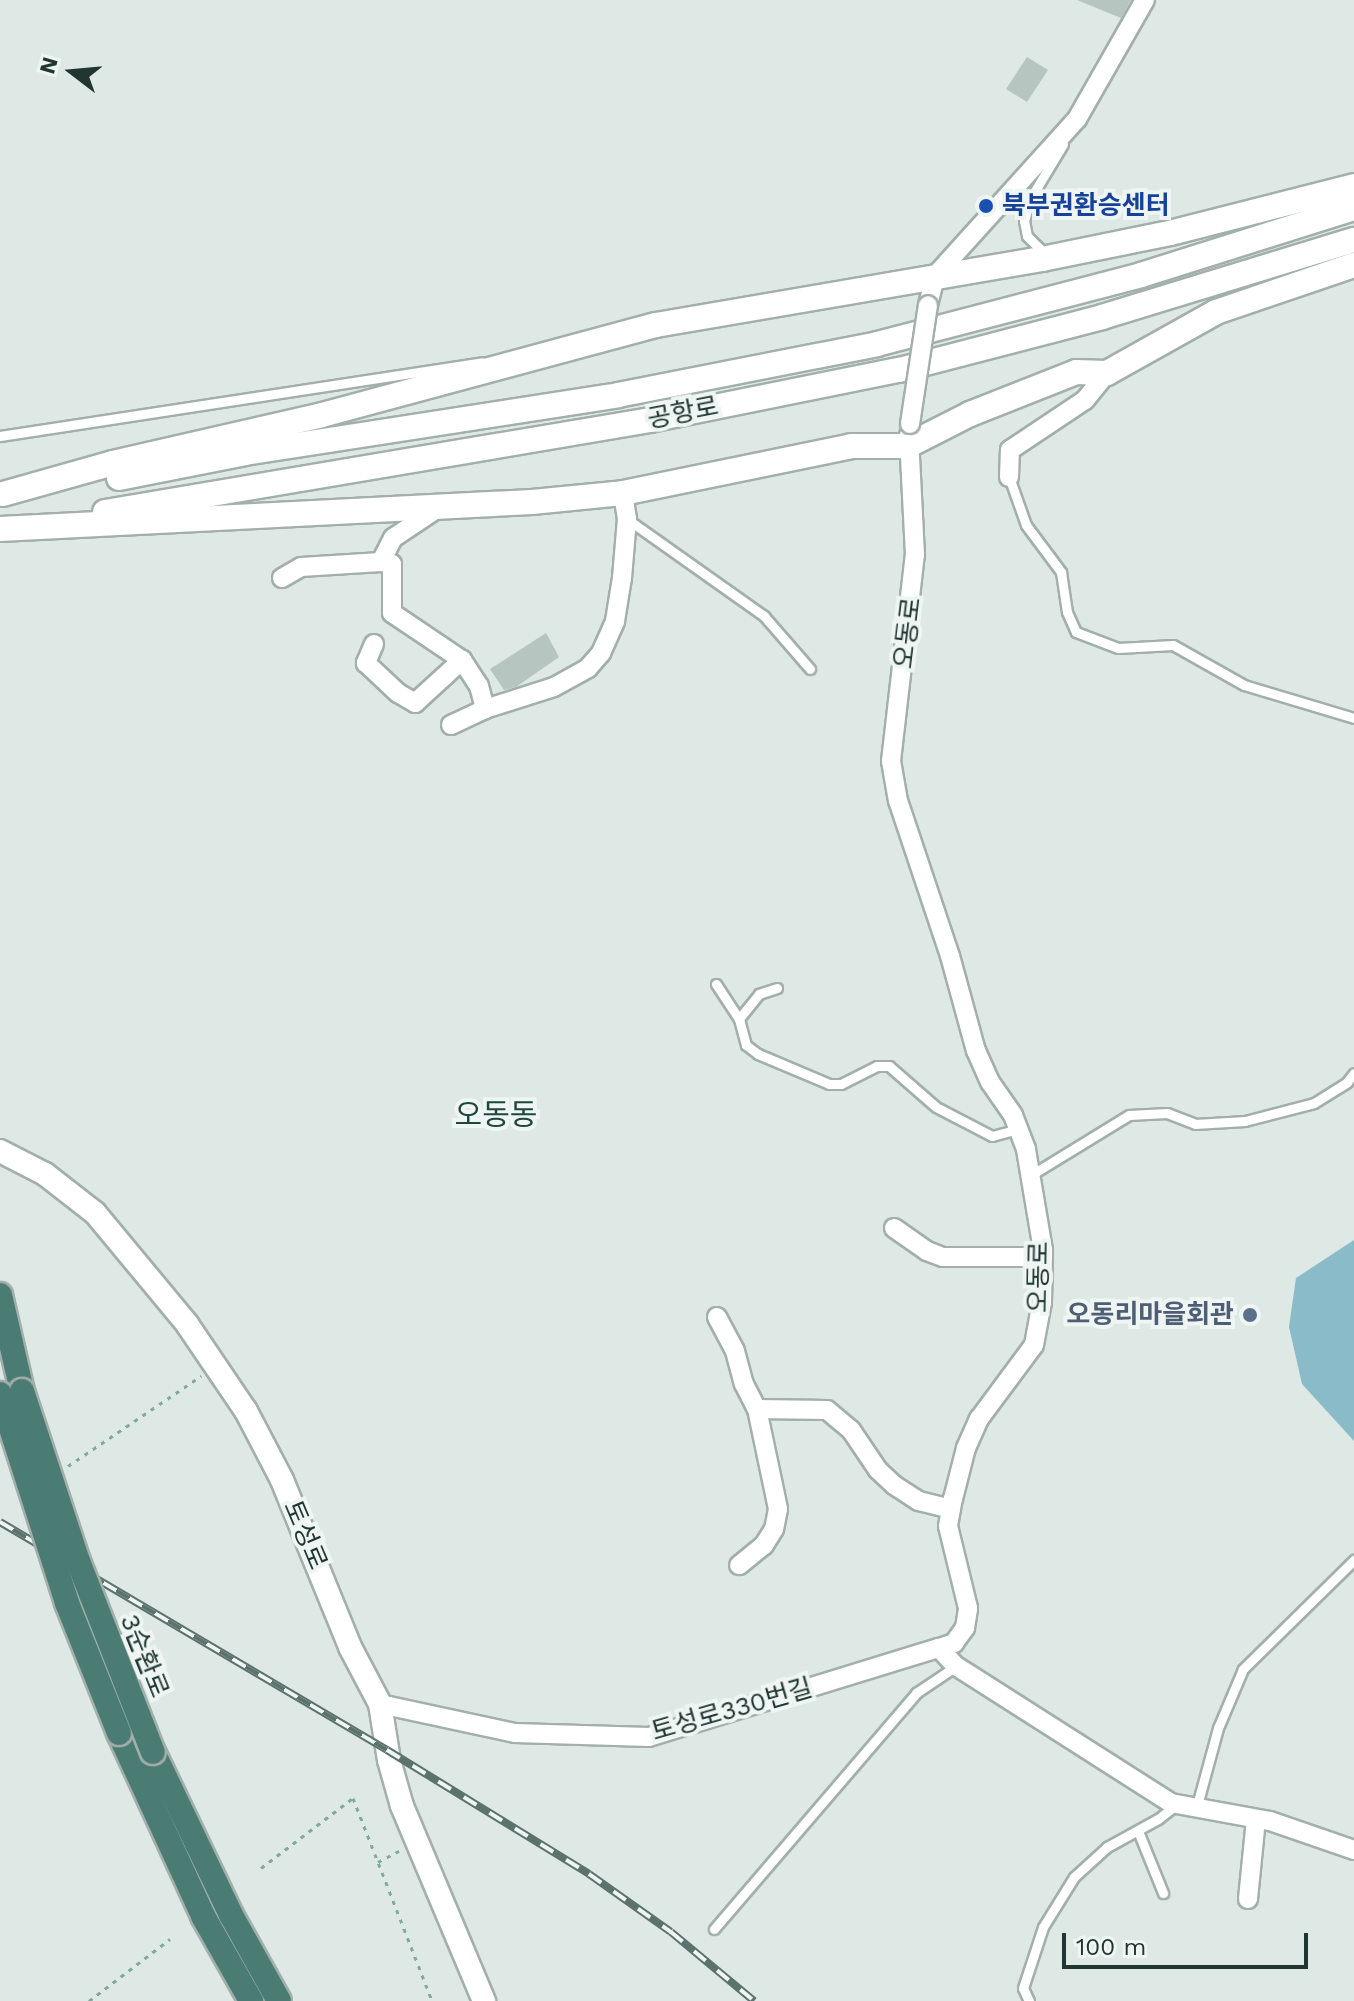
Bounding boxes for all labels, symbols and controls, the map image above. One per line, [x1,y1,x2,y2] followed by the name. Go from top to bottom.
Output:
[32,32,112,112] north arrow
[34,54,63,77] text: N
[1002,190,1169,222] place label: 북부권환승센터
[977,197,995,215] marker: 북부권환승센터
[645,391,721,435] street label: 공항로
[888,595,928,671] street label: 오동로
[455,1097,537,1133] district label: 오동동
[1023,1241,1055,1313] street label: 오동로
[1067,1299,1234,1331] place label: 오동리마을회관
[1241,1306,1259,1324] marker: 오동리마을회관
[277,1496,333,1574] street label: 토성로
[113,1610,175,1702] street label: 3순환로
[648,1672,816,1748] street label: 토성로330번길
[1066,1917,1312,1967] scale bar
[1076,1933,1146,1961] text: 100 m

